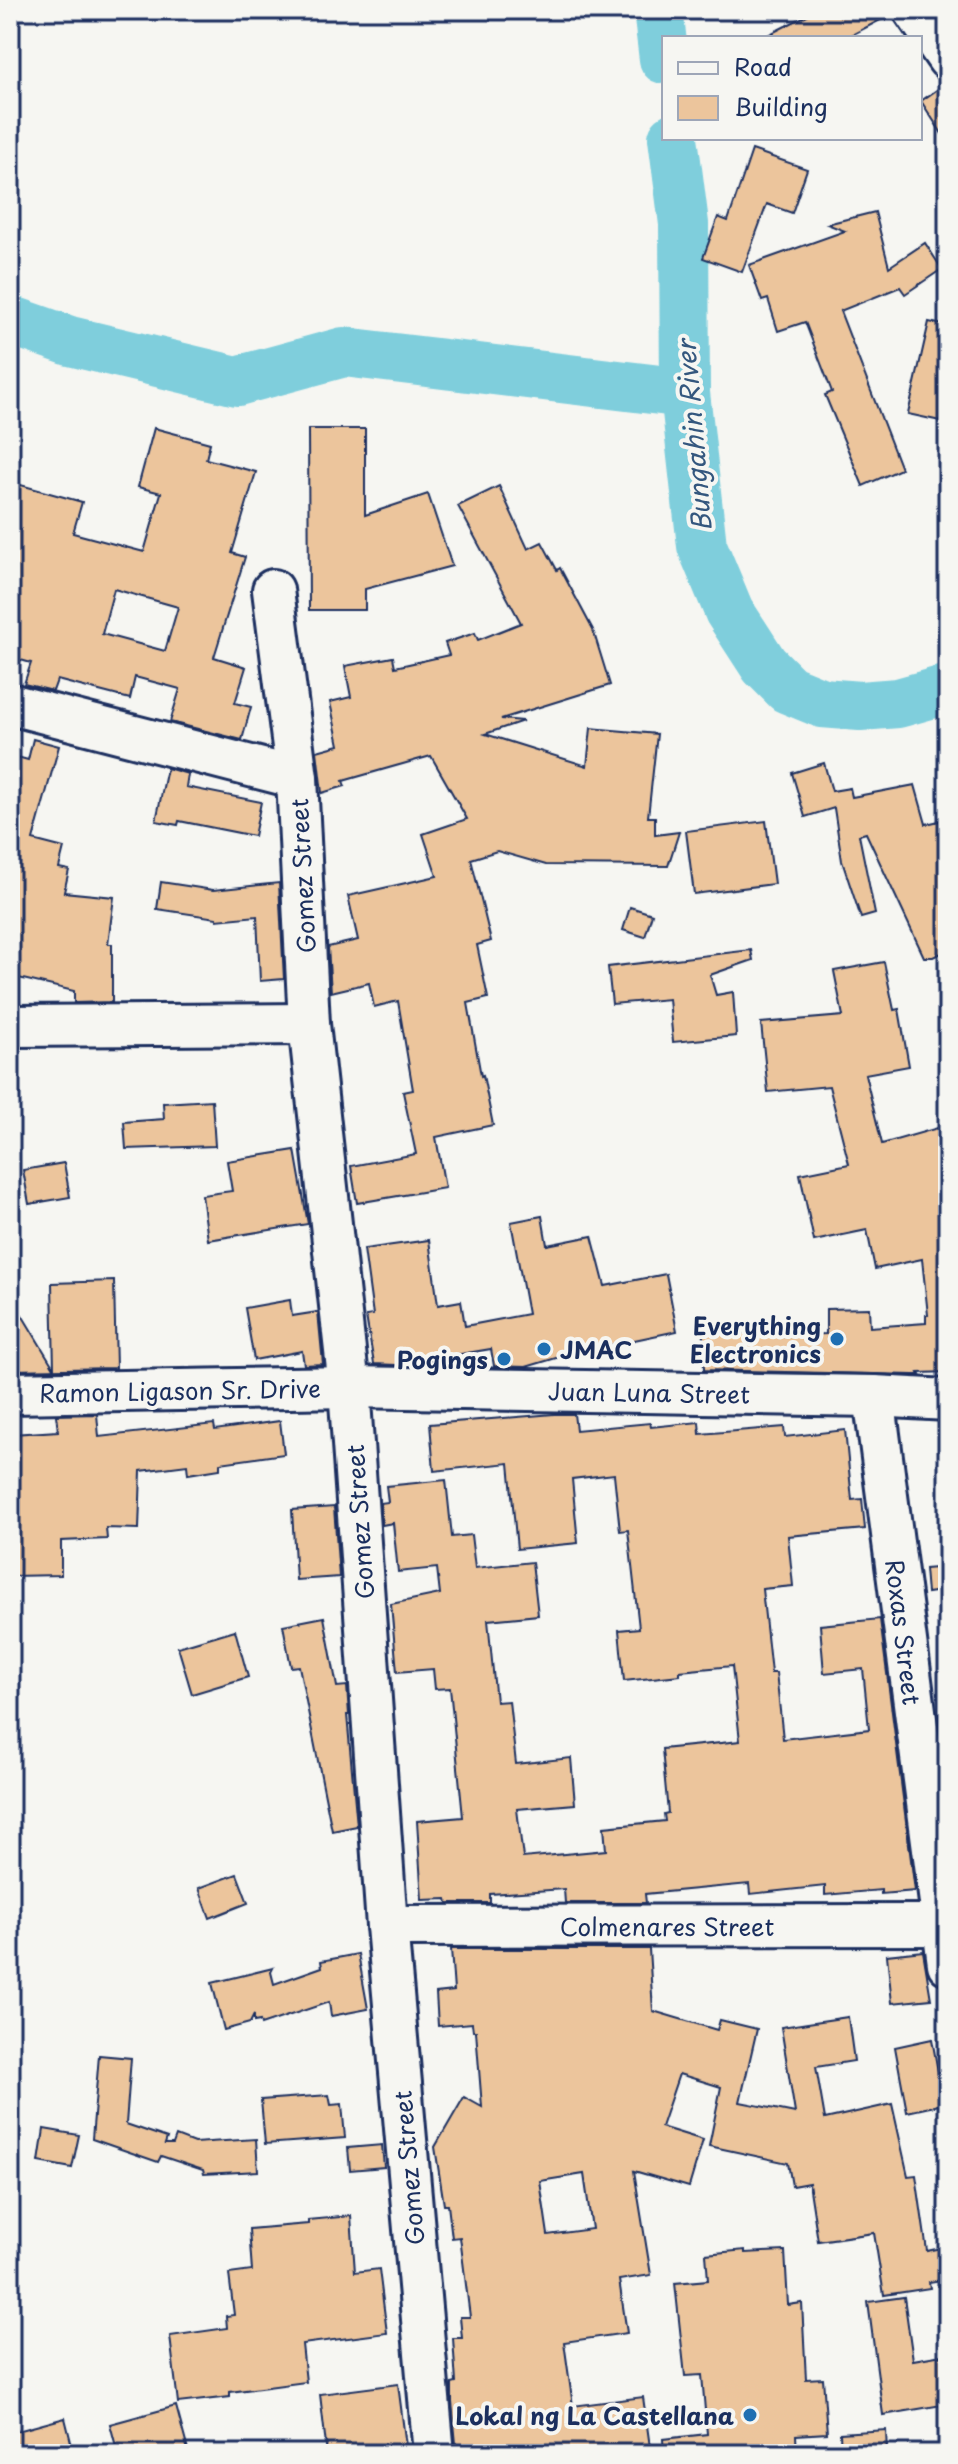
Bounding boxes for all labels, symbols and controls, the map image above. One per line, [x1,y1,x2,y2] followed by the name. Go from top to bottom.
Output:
[662,36,922,140] legend
[734,48,792,84] text: Road
[734,88,828,124] text: Building
[665,336,721,533] water label: Bungahin River
[280,798,324,954] street label: Gomez Street
[690,1307,821,1371] place label: Everything Electronics
[828,1330,846,1348] marker: Everything Electronics
[560,1331,632,1367] place label: JMAC
[535,1340,553,1358] marker: JMAC
[397,1341,488,1377] place label: Pogings
[495,1350,513,1368] marker: Pogings
[39,1370,321,1410] street label: Ramon Ligason Sr. Drive
[548,1372,750,1412] street label: Juan Luna Street
[336,1443,382,1601] street label: Gomez Street
[877,1557,931,1707] street label: Roxas Street
[560,1908,775,1944] street label: Colmenares Street
[383,2089,433,2247] street label: Gomez Street
[455,2397,735,2433] place label: Lokal ng La Castellana
[741,2406,759,2424] marker: Lokal ng La Castellana

